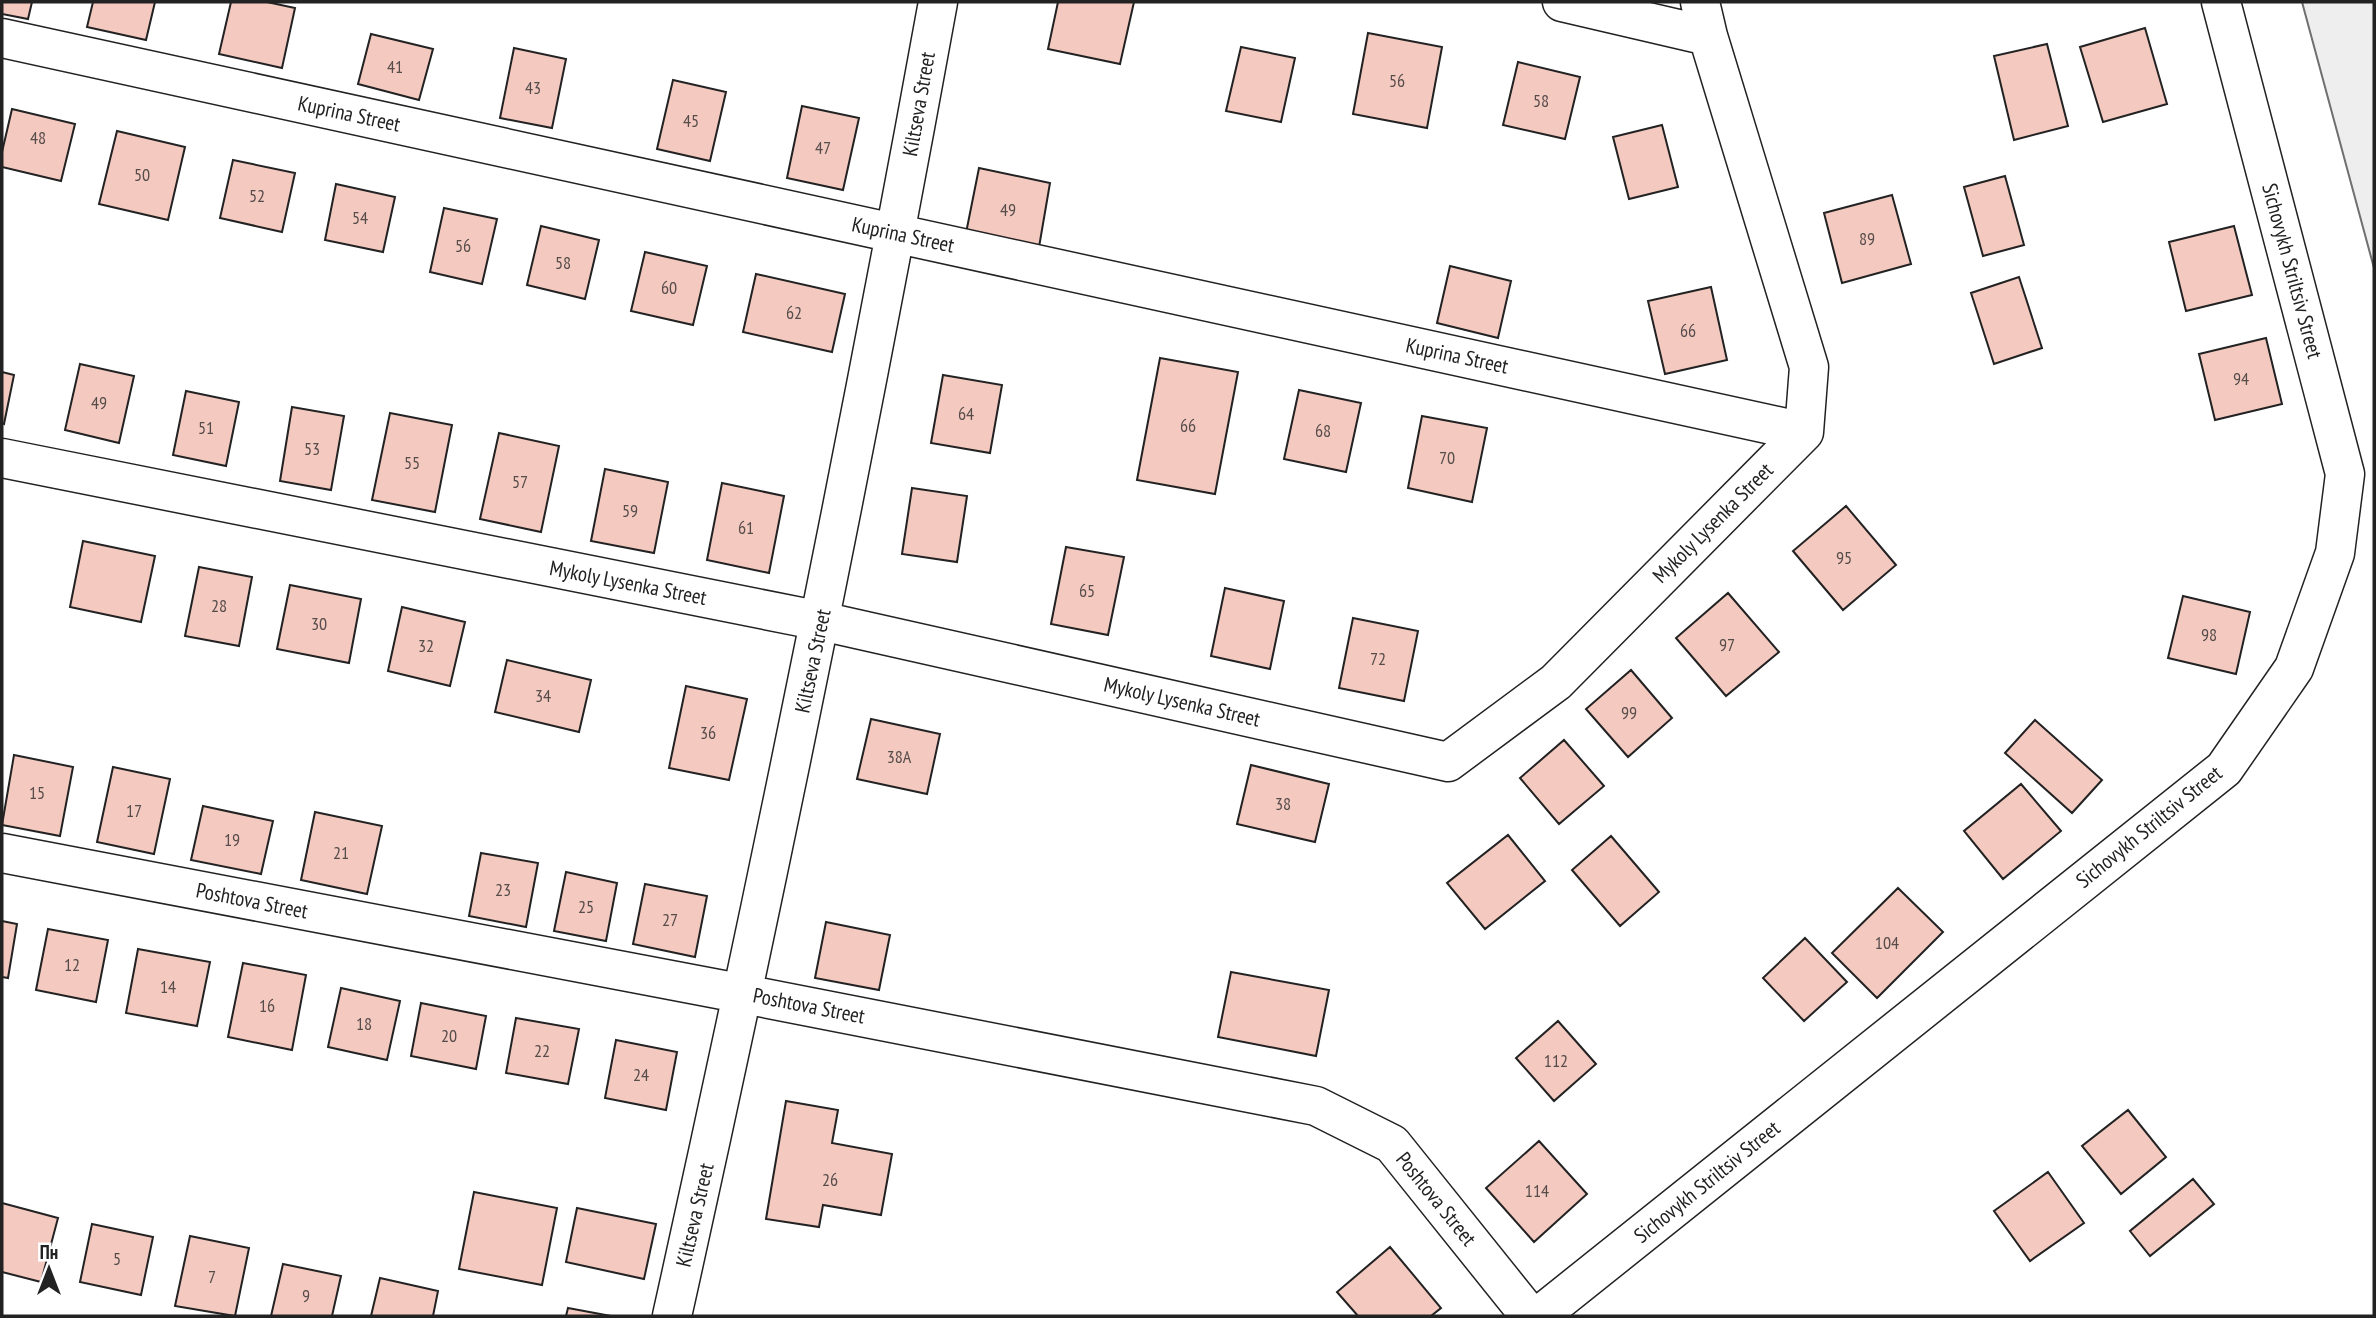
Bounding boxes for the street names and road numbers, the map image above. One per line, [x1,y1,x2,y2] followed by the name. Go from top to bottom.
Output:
[896,49,941,158] street label: Kiltseva Street
[295,89,403,138] street label: Kuprina Street
[2256,180,2329,362] street label: Sichovykh Striltsiv Street
[849,210,957,259] street label: Kuprina Street
[1403,331,1511,380] street label: Kuprina Street
[1647,457,1779,589] street label: Mykoly Lysenka Street
[547,554,709,611] street label: Mykoly Lysenka Street
[788,606,837,715] street label: Kiltseva Street
[1101,670,1263,733] street label: Mykoly Lysenka Street
[2070,759,2227,894] street label: Sichovykh Striltsiv Street
[194,876,310,925] street label: Poshtova Street
[751,981,867,1030] street label: Poshtova Street
[1628,1114,1785,1249] street label: Sichovykh Striltsiv Street
[1390,1146,1483,1251] street label: Poshtova Street
[669,1160,720,1269] street label: Kiltseva Street

